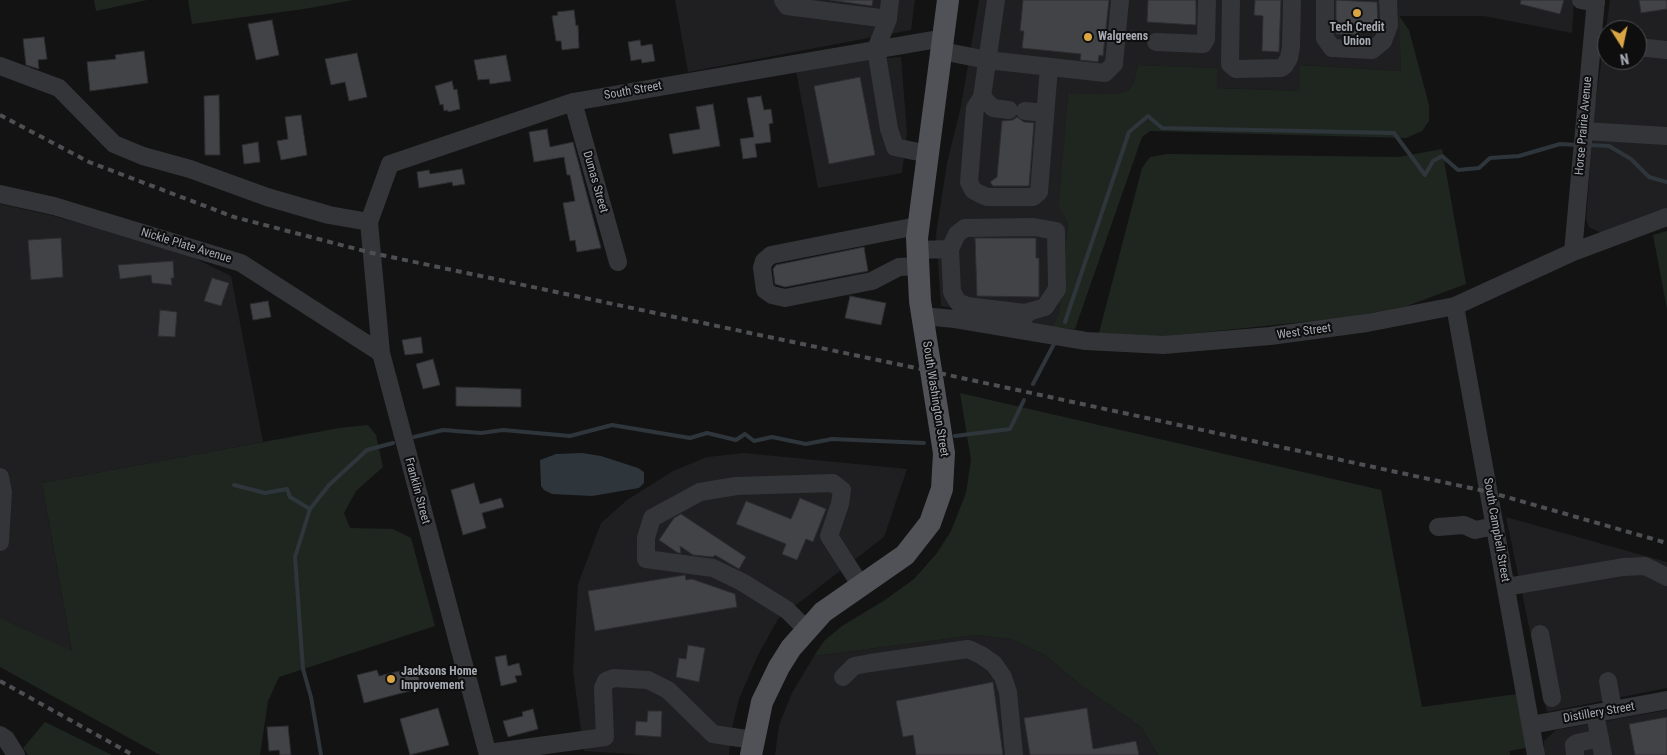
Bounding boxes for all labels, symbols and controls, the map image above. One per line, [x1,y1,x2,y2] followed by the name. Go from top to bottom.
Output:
[1351,7,1363,19] marker: Tech Credit Union
[1597,20,1647,70] north arrow
[1329,21,1385,49] place label: Tech Credit Union
[1098,30,1148,44] place label: Walgreens
[1082,31,1094,43] marker: Walgreens
[1619,50,1630,67] text: N
[1573,76,1595,176] street label: Horse Prairie Avenue
[603,79,663,103] street label: South Street
[579,149,611,215] street label: Dumas Street
[139,225,233,267] street label: Nickle Plate Avenue
[1276,321,1332,343] street label: West Street
[919,340,951,458] street label: South Washington Street
[401,456,433,526] street label: Franklin Street
[1480,477,1512,583] street label: South Campbell Street
[401,665,477,693] place label: Jacksons Home Improvement
[385,673,397,685] marker: Jacksons Home Improvement
[1562,700,1636,726] street label: Distillery Street

